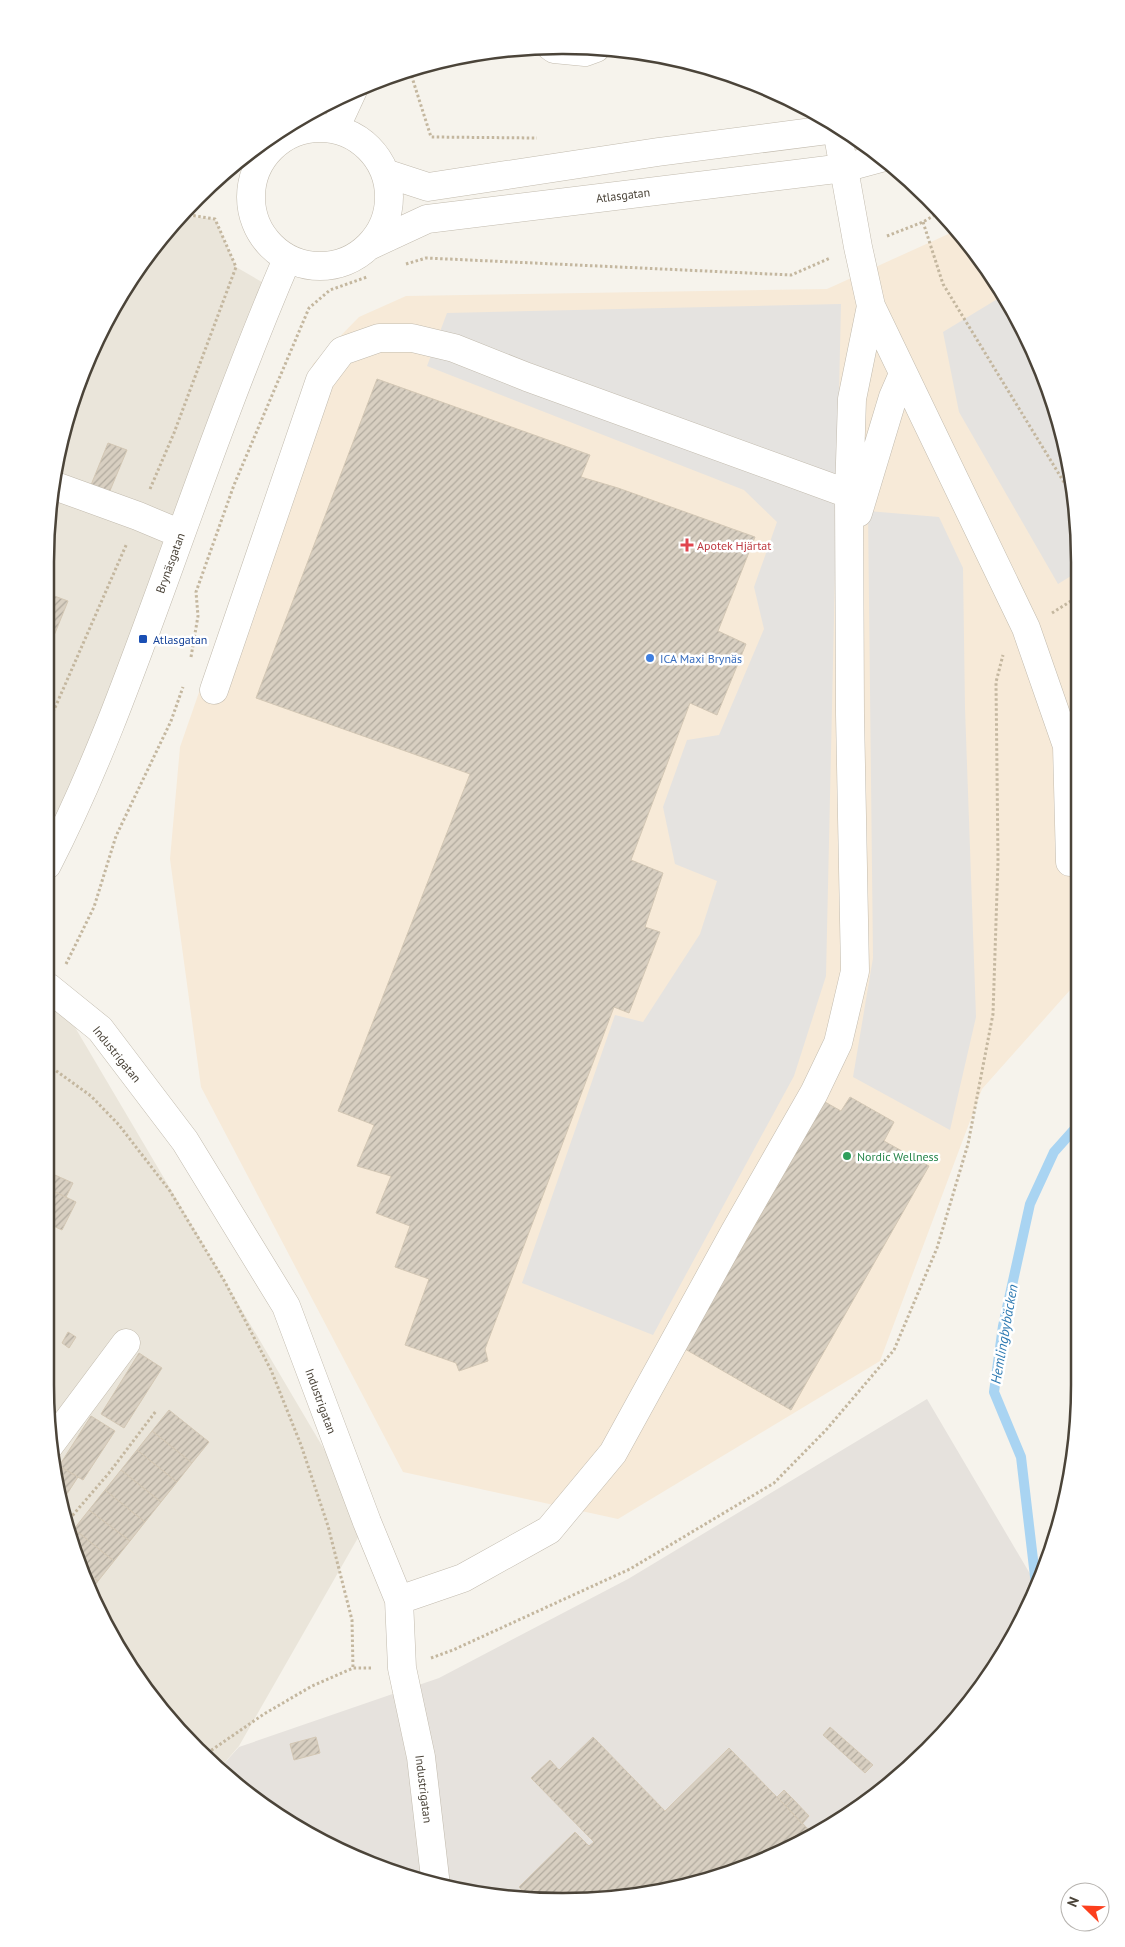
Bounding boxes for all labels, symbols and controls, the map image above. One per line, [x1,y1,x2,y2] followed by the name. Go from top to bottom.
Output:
[595,184,651,206] street label: Atlasgatan
[152,531,188,595] street label: Brynäsgatan
[697,538,771,553] place label: Apotek Hjärtat
[681,539,693,551] marker: Apotek Hjärtat
[153,632,207,647] place label: Atlasgatan
[137,633,149,645] marker: Atlasgatan
[660,651,742,666] place label: ICA Maxi Brynäs
[644,652,656,664] marker: ICA Maxi Brynäs
[90,1023,144,1085] street label: Industrigatan
[857,1149,939,1164] place label: Nordic Wellness
[841,1150,853,1162] marker: Nordic Wellness
[986,1283,1022,1385] water label: Hemlingbybäcken
[302,1366,340,1436] street label: Industrigatan
[412,1754,436,1824] street label: Industrigatan
[1060,1882,1110,1932] north arrow
[1063,1894,1083,1910] text: N

